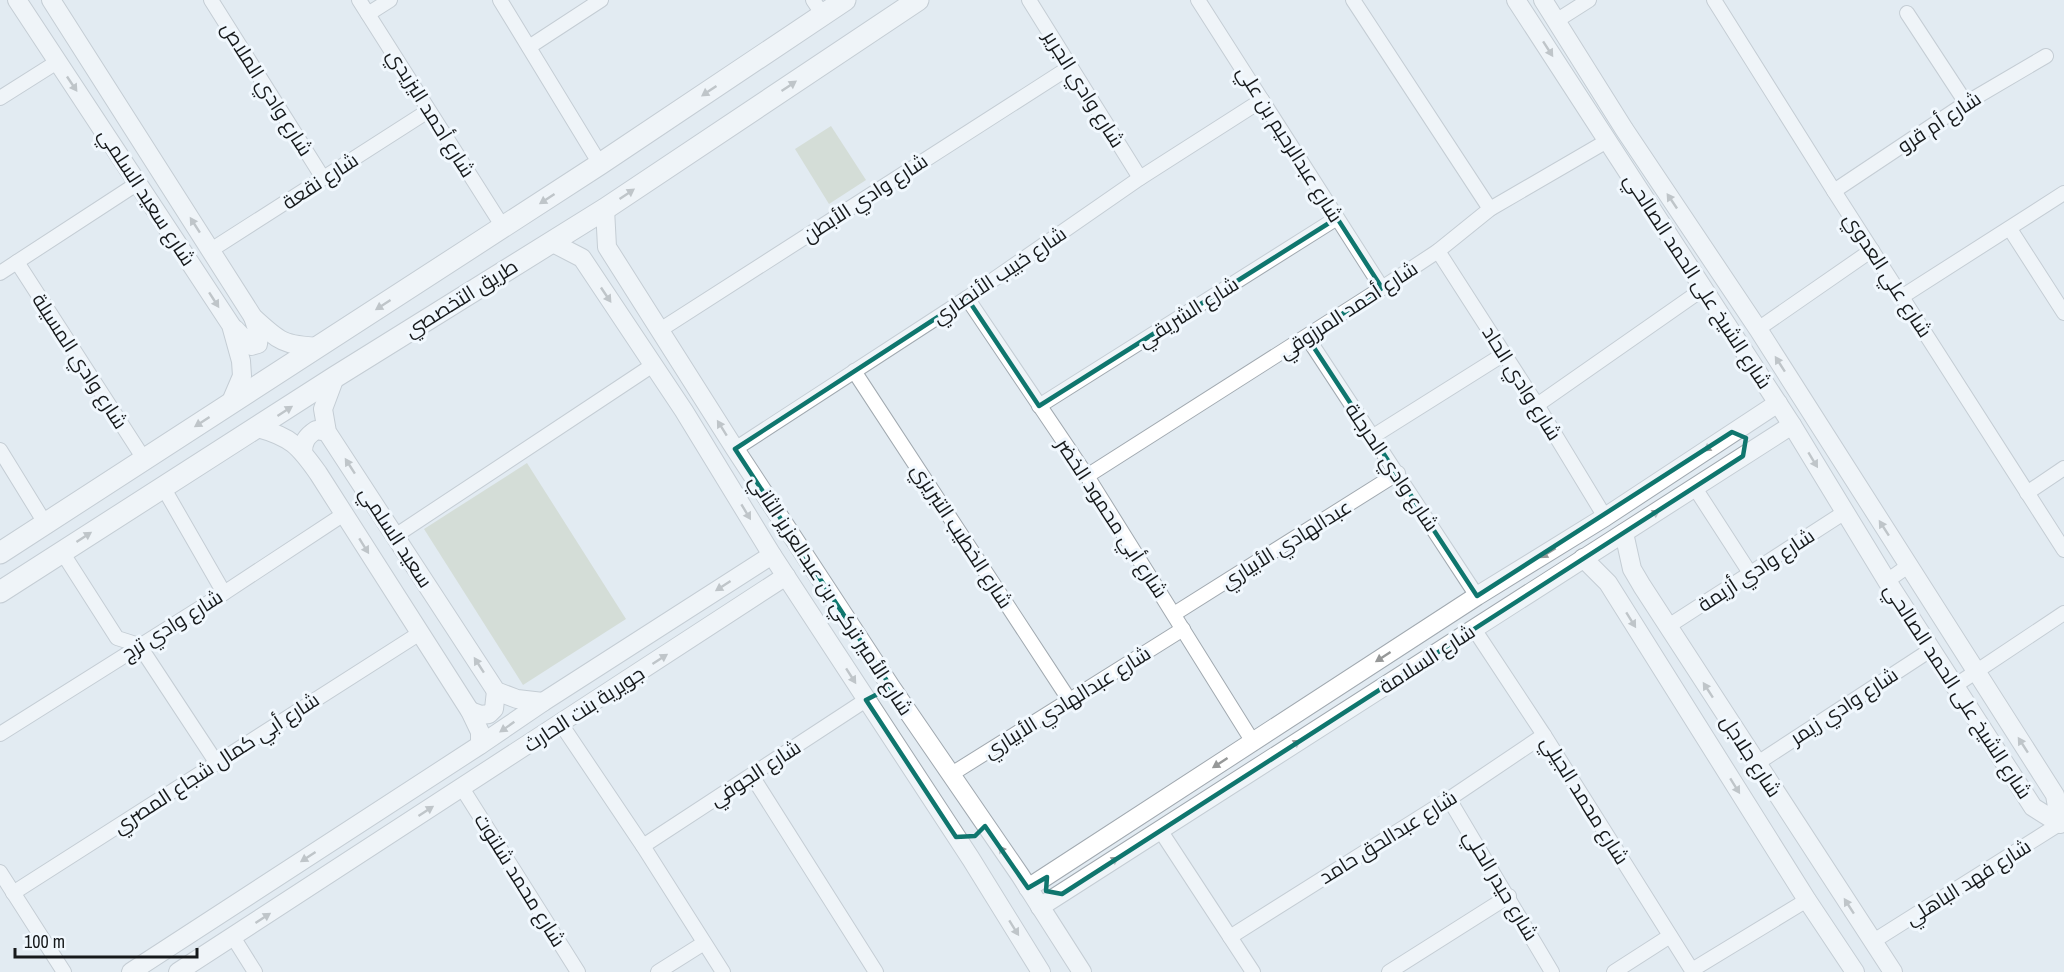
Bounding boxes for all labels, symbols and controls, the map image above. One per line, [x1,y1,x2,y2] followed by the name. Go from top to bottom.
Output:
[213,17,320,163] street label: شارع وادي الملاص
[1035,24,1131,154] street label: شارع وادي الجرير
[1542,41,1553,57] one-way arrow
[379,43,482,184] street label: شارع أحمد اليزيدي
[1229,60,1350,229] street label: شارع عبدالرحيم بن علي
[66,76,78,92] one-way arrow
[781,81,797,92] one-way arrow
[1892,84,1986,160] street label: شارع أم قرو
[702,85,718,97] one-way arrow
[90,123,202,272] street label: شارع سعيد السلمي
[276,146,364,216] street label: شارع نقعة
[797,147,934,251] street label: شارع وادي الأبطن
[1616,167,1779,396] street label: شارع الشيخ على الحمد الصالحي
[619,189,635,200] one-way arrow
[1667,192,1678,209] one-way arrow
[538,193,555,204] one-way arrow
[1835,207,1939,344] street label: شارع علي العدوي
[190,217,201,233] one-way arrow
[926,220,1073,332] street label: شارع خبيب الأنصاري
[399,252,523,345] street label: طريق التخصصي
[1273,254,1424,367] street label: شارع أحمد المرزوقي
[1132,270,1245,356] street label: شارع الشريقي
[601,287,612,303] one-way arrow
[24,288,134,436] street label: شارع وادي المسيلة
[209,291,220,308] one-way arrow
[376,299,392,311] one-way arrow
[1474,320,1568,447] street label: شارع وادي الحاد
[1774,355,1785,372] one-way arrow
[1337,397,1445,538] street label: شارع وادي الحرجلة
[276,405,293,416] one-way arrow
[194,416,210,428] one-way arrow
[717,420,728,436] one-way arrow
[1047,432,1174,605] street label: شارع أبي محمود الخضر
[1703,441,1720,452] one-way arrow
[1808,452,1819,468] one-way arrow
[344,458,355,474] one-way arrow
[903,458,1019,615] street label: شارع الخطيب التبريزي
[741,469,920,722] street label: شارع الأمير تركي بن عبدالعزيز الثاني
[351,481,439,594] street label: سعيد السلمي
[1215,493,1358,597] street label: عبدالهادي الأبياري
[741,504,752,520] one-way arrow
[1644,510,1660,521] one-way arrow
[1879,520,1890,536] one-way arrow
[1692,522,1821,620] street label: شارع وادي أزيمة
[76,531,92,543] one-way arrow
[358,537,369,554] one-way arrow
[1540,547,1556,558] one-way arrow
[1876,577,2039,806] street label: شارع الشيخ على الحمد الصالحي
[715,580,731,591] one-way arrow
[116,583,229,669] street label: شارع وادي ترج
[1626,612,1637,628] one-way arrow
[1374,618,1480,700] street label: شارع السلامة
[978,639,1157,767] street label: شارع عبدالهادي الأبياري
[1375,651,1391,662] one-way arrow
[652,654,668,665] one-way arrow
[474,657,485,673] one-way arrow
[518,659,649,758] street label: جويرية بنت الحارث
[1784,661,1904,754] street label: شارع وادي زيمر
[845,668,856,684] one-way arrow
[1702,681,1713,698] one-way arrow
[107,686,326,842] street label: شارع أبي كمال شجاع المصري
[1714,709,1788,803] street label: شارع جلاجل
[499,721,515,733] one-way arrow
[1533,730,1636,871] street label: شارع محمد الجيلي
[704,733,807,815] street label: شارع الجوفي
[2018,737,2029,754] one-way arrow
[1285,740,1301,751] one-way arrow
[1211,758,1228,769] one-way arrow
[1729,777,1741,793] one-way arrow
[1314,783,1462,891] street label: شارع عبدالحق حامد
[418,806,434,817] one-way arrow
[468,808,572,952] street label: شارع محمد شلتوت
[1455,824,1545,947] street label: شارع حيدر الحلي
[1900,832,2037,934] street label: شارع فهد الباهلي
[998,845,1010,861] one-way arrow
[300,851,317,862] one-way arrow
[1103,857,1119,868] one-way arrow
[1843,898,1854,914] one-way arrow
[255,913,271,924] one-way arrow
[1008,920,1019,936] one-way arrow
[15,921,196,959] scale bar
[24,929,65,954] text: 100 m

